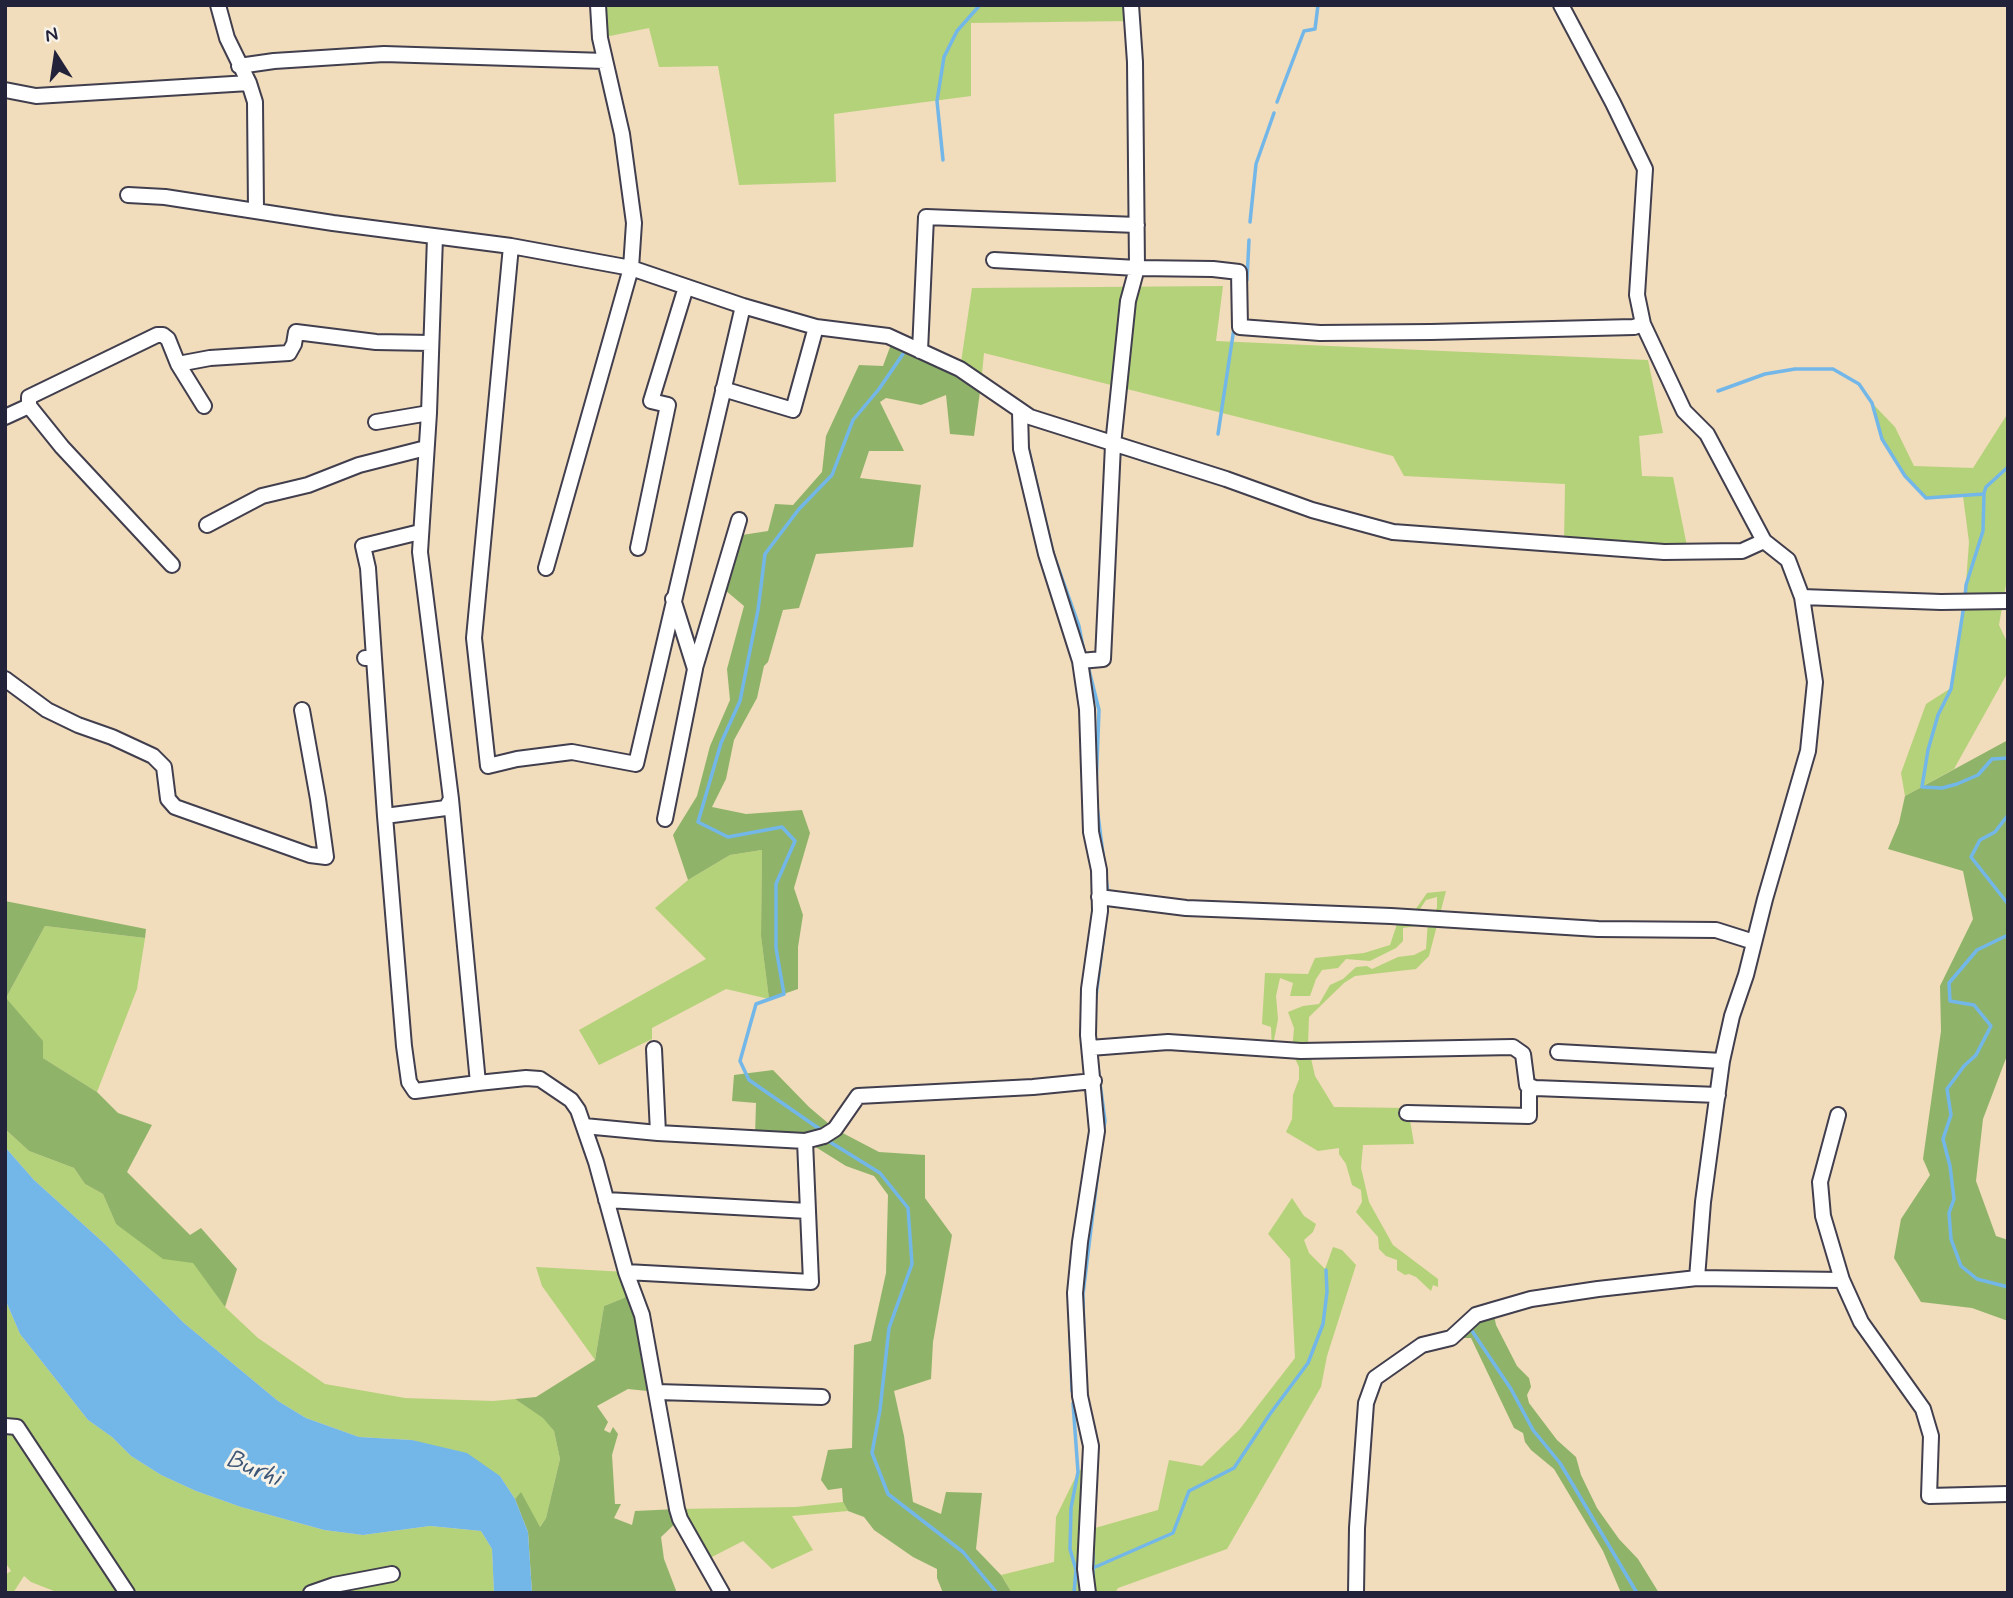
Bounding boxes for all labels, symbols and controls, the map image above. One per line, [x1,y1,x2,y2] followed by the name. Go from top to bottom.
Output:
[21,21,91,91] north arrow
[43,21,60,49] text: N
[220,1445,286,1495] water label: Burhi

